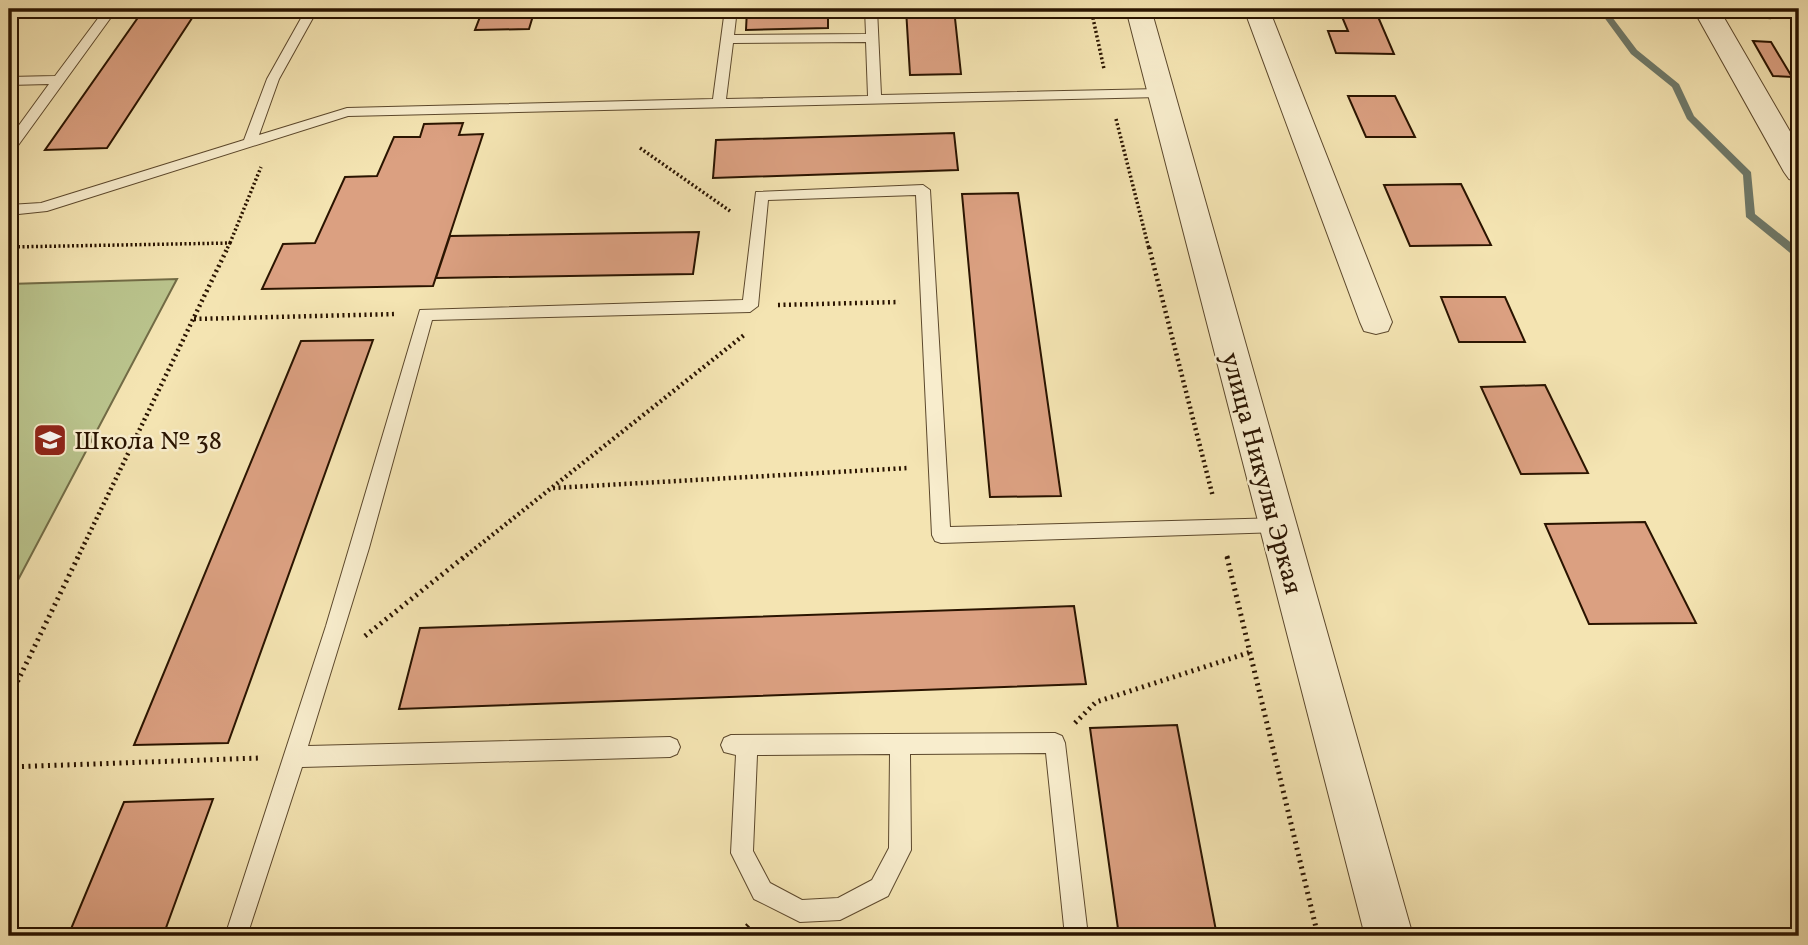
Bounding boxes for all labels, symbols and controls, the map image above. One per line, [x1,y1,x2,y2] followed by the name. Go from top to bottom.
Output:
[1211,349,1311,598] street label: улица Никулы Эркая
[31,421,69,459] school or university icon: Школа № 38
[74,424,222,460] place label: Школа № 38

